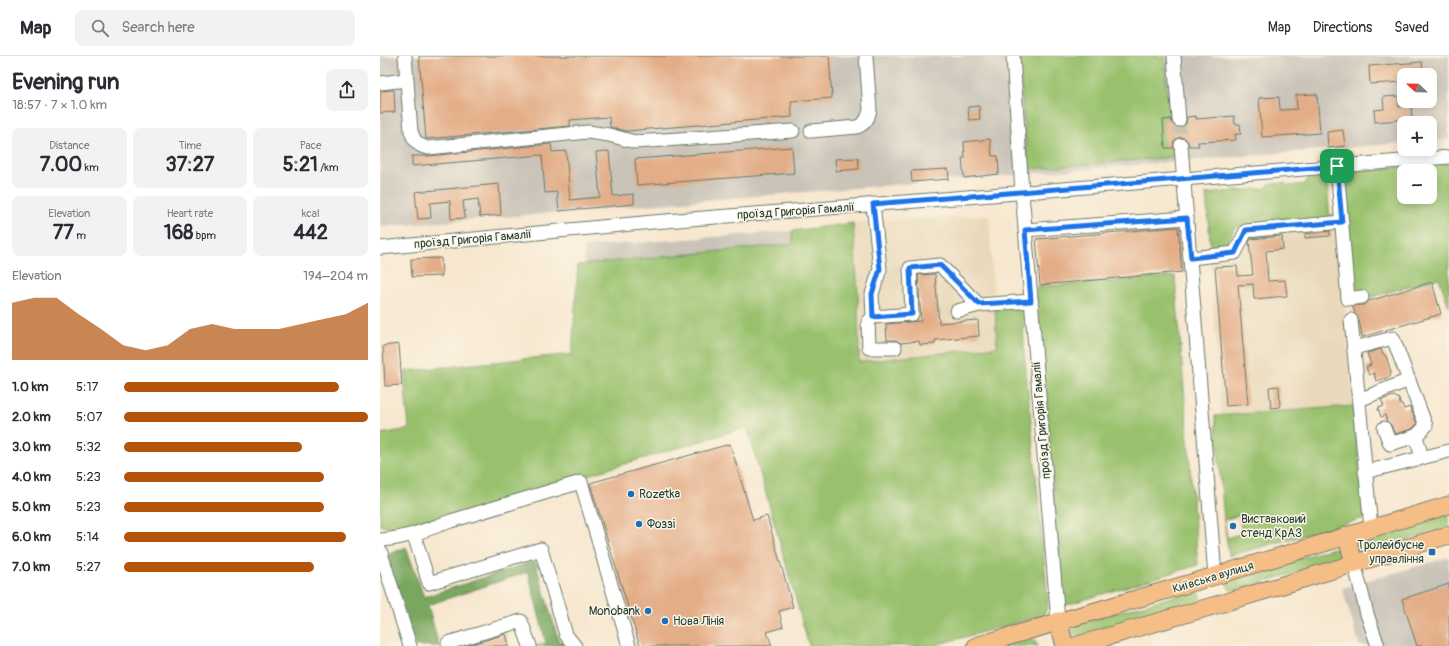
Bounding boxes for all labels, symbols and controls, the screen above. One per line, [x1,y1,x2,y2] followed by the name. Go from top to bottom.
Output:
[75,10,355,46] search box
[20,16,51,40] text: Map
[89,17,111,39] icon: search
[121,18,195,37] text: Search here
[1268,19,1291,36] text: Map
[1313,19,1372,36] text: Directions
[1394,19,1429,36] text: Saved
[12,68,120,96] text: Evening run
[1397,68,1437,108] north arrow
[1397,68,1437,204] map controls
[326,69,368,111] button: share
[12,97,107,113] text: 18:57 · 7 × 1.0 km
[1397,116,1437,156] button: +
[49,139,89,152] text: Distance
[178,139,201,152] text: Time
[300,139,322,152] text: Pace
[1320,149,1354,183] pin
[40,152,82,177] text: 7.00
[166,152,214,177] text: 37:27
[283,152,318,177] text: 5:21
[1326,155,1348,177] icon: arrive
[82,161,99,174] text: km
[318,161,339,174] text: /km
[1397,164,1437,204] button: −
[736,200,856,223] street label: проїзд Григорія Гамалії
[48,207,90,220] text: Elevation
[167,207,213,220] text: Heart rate
[302,207,320,220] text: kcal
[53,220,74,245] text: 77
[164,220,193,245] text: 168
[293,220,328,245] text: 442
[413,227,533,252] street label: проїзд Григорія Гамалії
[74,229,86,242] text: m
[193,229,216,242] text: bpm
[12,268,62,284] text: Elevation
[303,268,368,284] text: 194–204 m
[1029,360,1054,480] street label: проїзд Григорія Гамалії
[12,379,49,395] text: 1.0 km
[76,379,98,395] text: 5:17
[12,409,51,425] text: 2.0 km
[76,409,102,425] text: 5:07
[12,439,51,455] text: 3.0 km
[76,439,101,455] text: 5:32
[12,469,51,485] text: 4.0 km
[76,469,101,485] text: 5:23
[639,487,680,502] place label: Rozetka
[626,489,636,499] marker: Rozetka
[12,499,51,515] text: 5.0 km
[76,499,101,515] text: 5:23
[1241,512,1306,541] place label: Виставковий стенд КрАЗ
[647,517,675,532] place label: Фоззі
[634,519,644,529] marker: Фоззі
[1228,521,1238,531] marker: Виставковий стенд КрАЗ
[12,529,51,545] text: 6.0 km
[76,529,99,545] text: 5:14
[1357,538,1424,567] place label: Тролейбусне управління
[1427,547,1437,557] marker: Тролейбусне управління
[1171,558,1256,597] street label: Київська вулиця
[12,559,50,575] text: 7.0 km
[76,559,101,575] text: 5:27
[589,604,640,619] place label: Monobank
[643,606,653,616] marker: Monobank
[673,614,725,629] place label: Нова Лінія
[660,616,670,626] marker: Нова Лінія

